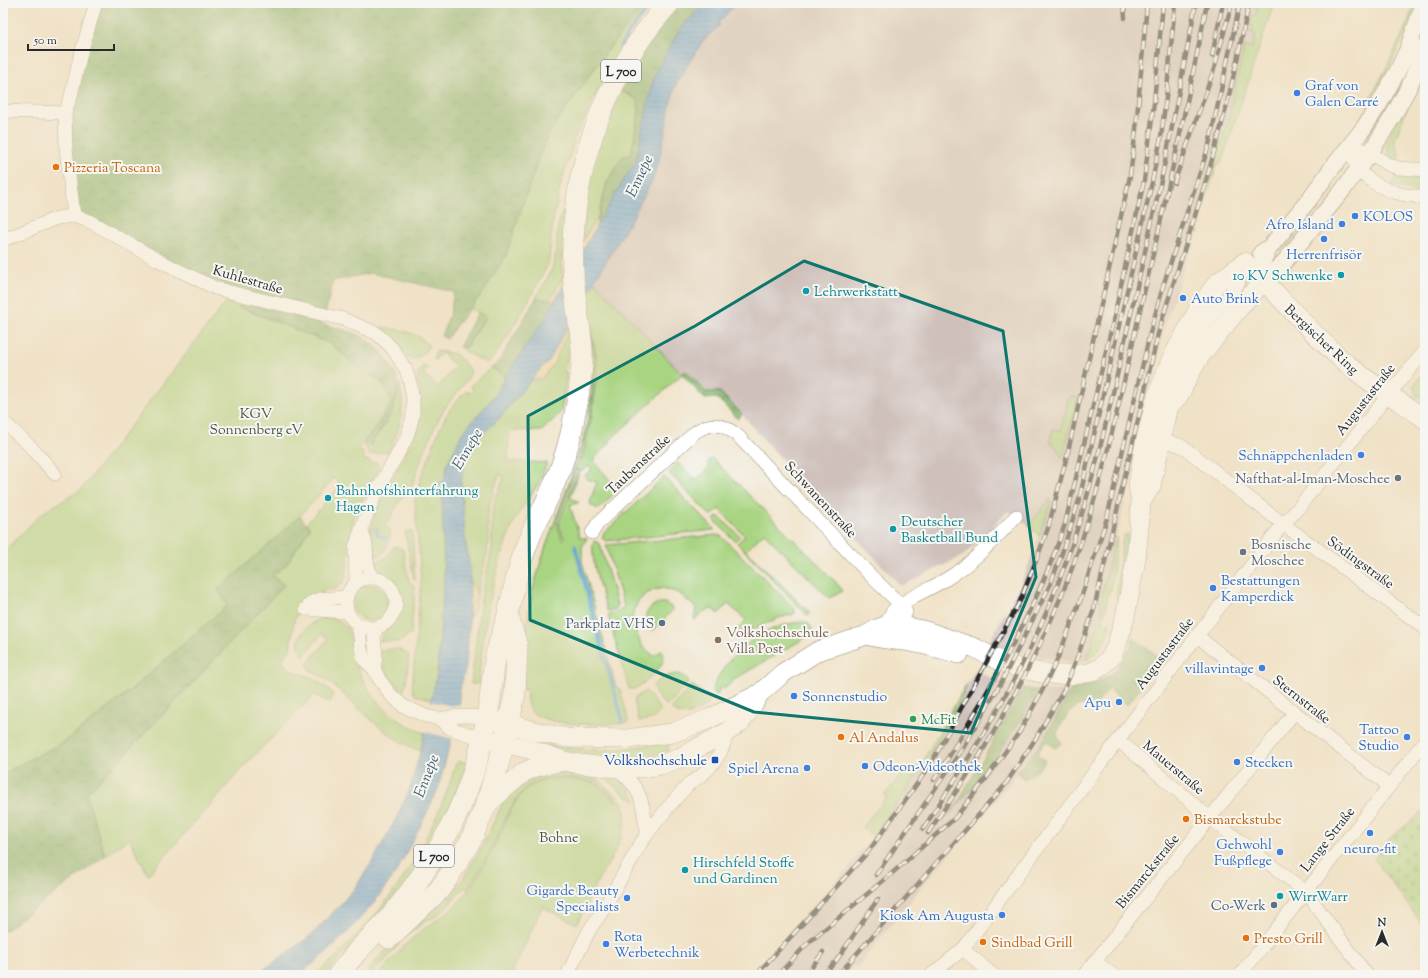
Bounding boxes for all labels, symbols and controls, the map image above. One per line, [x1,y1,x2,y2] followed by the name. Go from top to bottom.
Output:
[28,26,114,52] scale bar
[33,32,57,50] text: 50 m
[601,60,641,82] road number: L 700
[1305,77,1379,113] place label: Graf von Galen Carré
[1292,88,1302,98] marker: Graf von Galen Carré
[622,152,659,201] water label: Ennepe
[64,159,161,179] place label: Pizzeria Toscana
[51,162,61,172] marker: Pizzeria Toscana
[1363,208,1413,228] place label: KOLOS
[1350,211,1360,221] marker: KOLOS
[1265,216,1334,236] place label: Afro Island
[1337,219,1347,229] marker: Afro Island
[1319,234,1329,244] marker: Herrenfrisör
[1286,246,1362,266] place label: Herrenfrisör
[210,261,285,300] street label: Kuhlestraße
[1232,267,1333,287] place label: 10 KV Schwenke
[1336,270,1346,280] marker: 10 KV Schwenke
[814,283,898,303] place label: Lehrwerkstatt
[801,286,811,296] marker: Lehrwerkstatt
[1191,290,1260,310] place label: Auto Brink
[1178,293,1188,303] marker: Auto Brink
[1279,301,1362,380] street label: Bergischer Ring
[1332,360,1401,440] street label: Augustastraße
[210,405,303,441] park label: KGV Sonnenberg eV
[448,425,489,474] water label: Ennepe
[603,430,676,500] street label: Taubenstraße
[1238,447,1353,467] place label: Schnäppchenladen
[1356,450,1366,460] marker: Schnäppchenladen
[779,458,860,543] street label: Schwanenstraße
[1235,470,1390,490] place label: Nafthat-al-Iman-Moschee
[1393,473,1403,483] marker: Nafthat-al-Iman-Moschee
[336,482,479,518] place label: Bahnhofshinterfahrung Hagen
[323,493,333,503] marker: Bahnhofshinterfahrung Hagen
[901,513,998,549] place label: Deutscher Basketball Bund
[888,524,898,534] marker: Deutscher Basketball Bund
[1322,532,1398,595] street label: Södingstraße
[1251,536,1312,572] place label: Bosnische Moschee
[1238,547,1248,557] marker: Bosnische Moschee
[1221,572,1300,608] place label: Bestattungen Kamperdick
[1208,583,1218,593] marker: Bestattungen Kamperdick
[1132,614,1200,695] street label: Augustastraße
[566,615,654,635] place label: Parkplatz VHS
[657,618,667,628] marker: Parkplatz VHS
[726,624,829,660] place label: Volkshochschule Villa Post
[713,635,723,645] marker: Volkshochschule Villa Post
[1185,660,1254,680] place label: villavintage
[1257,663,1267,673] marker: villavintage
[1267,671,1334,730] street label: Sternstraße
[802,688,887,708] place label: Sonnenstudio
[789,691,799,701] marker: Sonnenstudio
[1084,694,1111,714] place label: Apu
[1114,697,1124,707] marker: Apu
[921,711,956,731] place label: McFit
[908,714,918,724] marker: McFit
[1358,721,1399,757] place label: Tattoo Studio
[849,729,918,749] place label: Al Andalus
[836,732,846,742] marker: Al Andalus
[1402,732,1412,742] marker: Tattoo Studio
[1138,737,1208,800] street label: Mauerstraße
[410,752,445,801] water label: Ennepe
[604,752,707,772] place label: Volkshochschule
[1245,754,1293,774] place label: Stecken
[710,755,720,765] marker: Volkshochschule
[1232,757,1242,767] marker: Stecken
[873,758,982,778] place label: Odeon-Videothek
[728,760,800,780] place label: Spiel Arena
[860,761,870,771] marker: Odeon-Videothek
[802,763,812,773] marker: Spiel Arena
[1297,803,1360,877] street label: Lange Straße
[1194,811,1282,831] place label: Bismarckstube
[1181,814,1191,824] marker: Bismarckstube
[1365,828,1375,838] marker: neuro-fit
[539,829,579,849] park label: Bohne
[1112,831,1185,914] street label: Bismarckstraße
[1214,836,1272,872] place label: Gehwohl Fußpflege
[1344,840,1397,860] place label: neuro-fit
[414,845,454,867] road number: L 700
[1275,847,1285,857] marker: Gehwohl Fußpflege
[693,854,794,890] place label: Hirschfeld Stoffe und Gardinen
[680,865,690,875] marker: Hirschfeld Stoffe und Gardinen
[527,882,619,918] place label: Gigarde Beauty Specialists
[1288,888,1348,908] place label: WirrWarr
[1275,891,1285,901] marker: WirrWarr
[622,893,632,903] marker: Gigarde Beauty Specialists
[1211,897,1266,917] place label: Co-Werk
[1269,900,1279,910] marker: Co-Werk
[880,907,995,927] place label: Kiosk Am Augusta
[997,910,1007,920] marker: Kiosk Am Augusta
[1362,912,1402,952] north arrow
[1377,915,1387,931] text: N
[614,928,700,964] place label: Rota Werbetechnik
[1254,930,1323,950] place label: Presto Grill
[1241,933,1251,943] marker: Presto Grill
[991,934,1073,954] place label: Sindbad Grill
[978,937,988,947] marker: Sindbad Grill
[601,939,611,949] marker: Rota Werbetechnik

